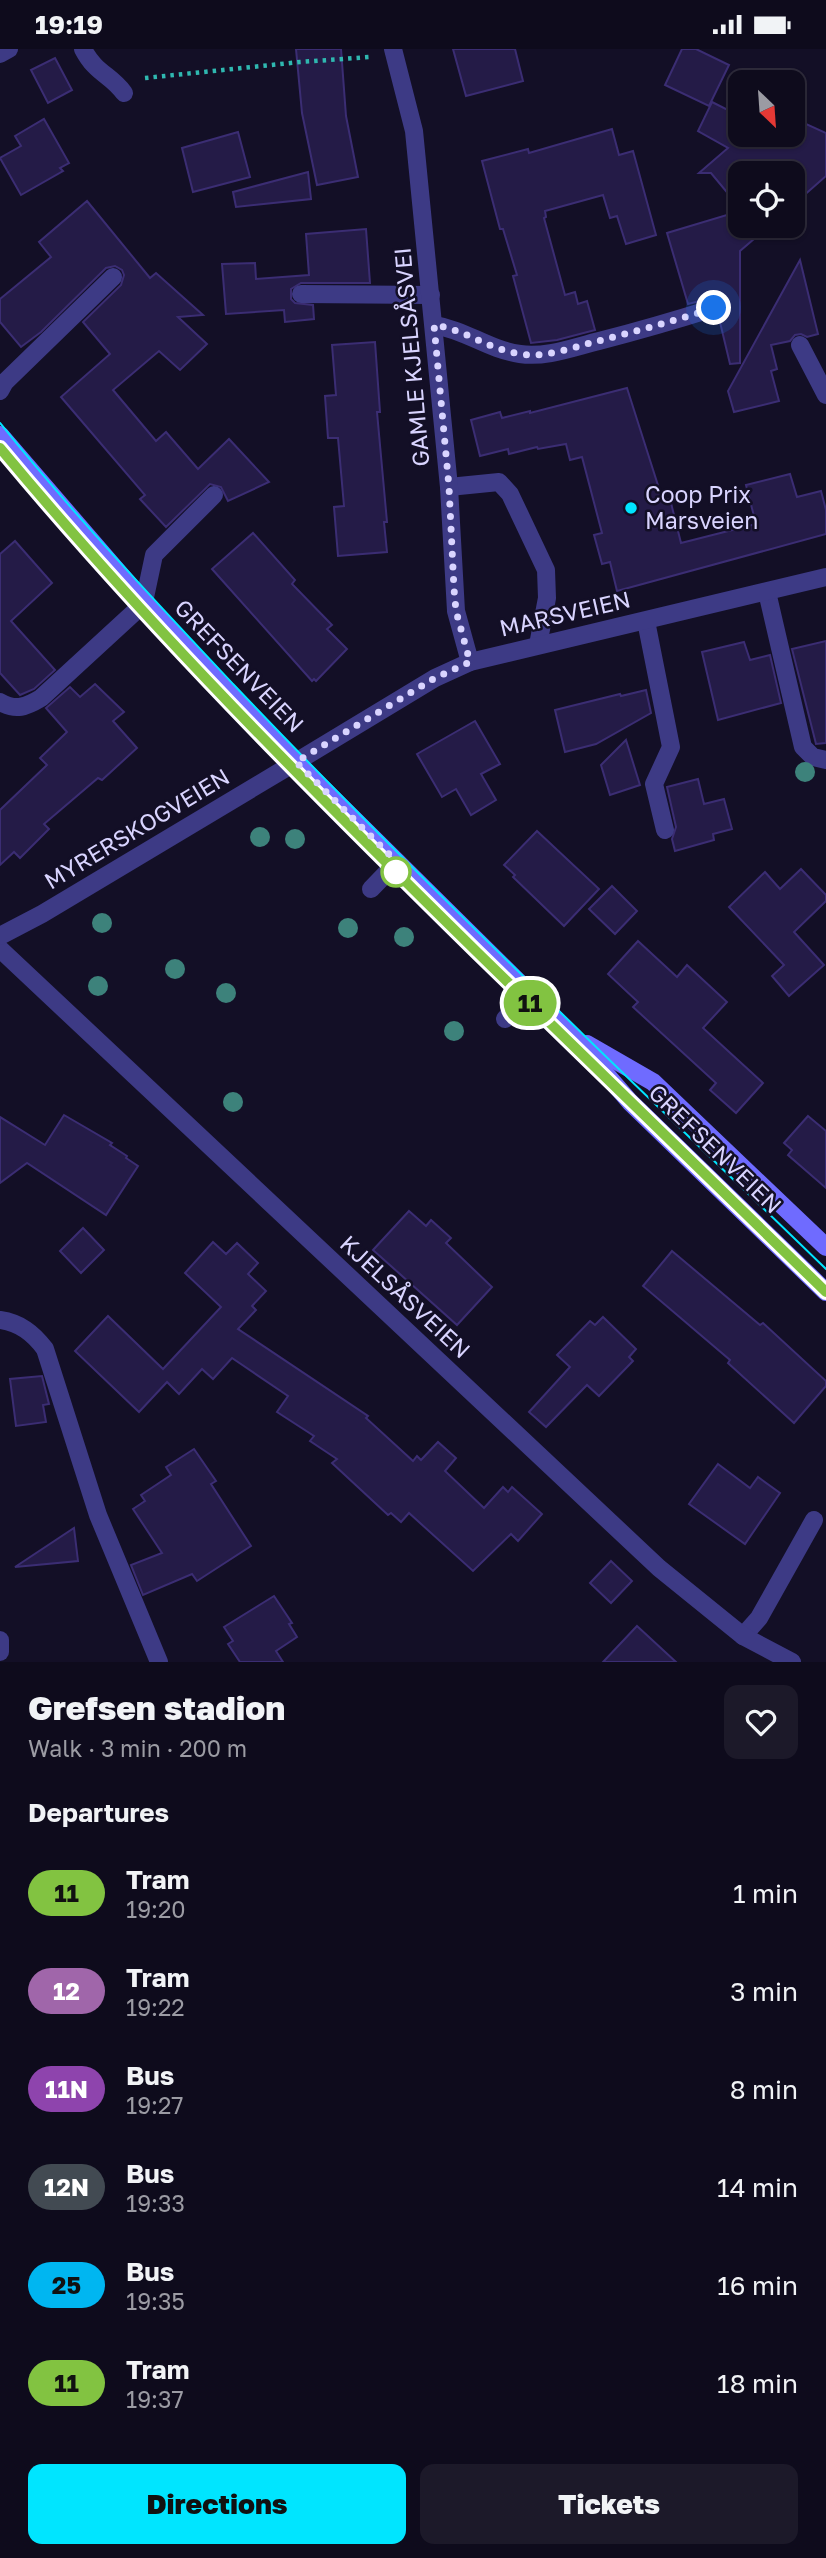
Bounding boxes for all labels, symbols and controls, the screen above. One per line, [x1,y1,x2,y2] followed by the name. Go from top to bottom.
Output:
[35,9,103,40] text: 19:19
[728,70,805,147] north arrow
[728,70,805,238] map controls
[728,161,805,238] button: locate
[386,246,435,468] street label: GAMLE KJELSÅSVEI
[696,290,731,325] your location
[645,480,758,534] place label: Coop Prix Marsveien
[623,500,639,516] marker: Coop Prix Marsveien
[497,584,633,642] street label: MARSVEIEN
[169,593,310,738] street label: GREFSENVEIEN
[39,762,234,894] street label: MYRERSKOGVEIEN
[381,857,411,887] unlabelled marker
[498,980,562,1026] line badge: 11
[518,988,542,1017] text: 11
[643,1078,788,1219] street label: GREFSENVEIEN
[335,1228,477,1364] street label: KJELSÅSVEIEN
[724,1685,798,1759] button: heart
[28,1688,285,1727] text: Grefsen stadion
[28,1734,247,1762] text: Walk · 3 min · 200 m
[28,1797,169,1828] text: Departures
[126,1864,189,1895] text: Tram
[54,1878,79,1907] text: 11
[733,1878,798,1909] text: 1 min
[126,1895,186,1923] text: 19:20
[126,1962,189,1993] text: Tram
[53,1976,80,2005] text: 12
[730,1976,798,2007] text: 3 min
[126,1993,185,2021] text: 19:22
[126,2060,174,2091] text: Bus
[45,2074,88,2103] text: 11N
[730,2074,798,2105] text: 8 min
[126,2091,184,2119] text: 19:27
[126,2158,174,2189] text: Bus
[44,2172,89,2201] text: 12N
[717,2172,798,2203] text: 14 min
[126,2189,185,2217] text: 19:33
[126,2256,174,2287] text: Bus
[52,2270,81,2299] text: 25
[717,2270,798,2301] text: 16 min
[126,2287,185,2315] text: 19:35
[126,2354,189,2385] text: Tram
[54,2368,79,2397] text: 11
[717,2368,798,2399] text: 18 min
[126,2385,184,2413] text: 19:37
[28,2464,406,2544] button: Directions
[420,2464,798,2544] button: Tickets

